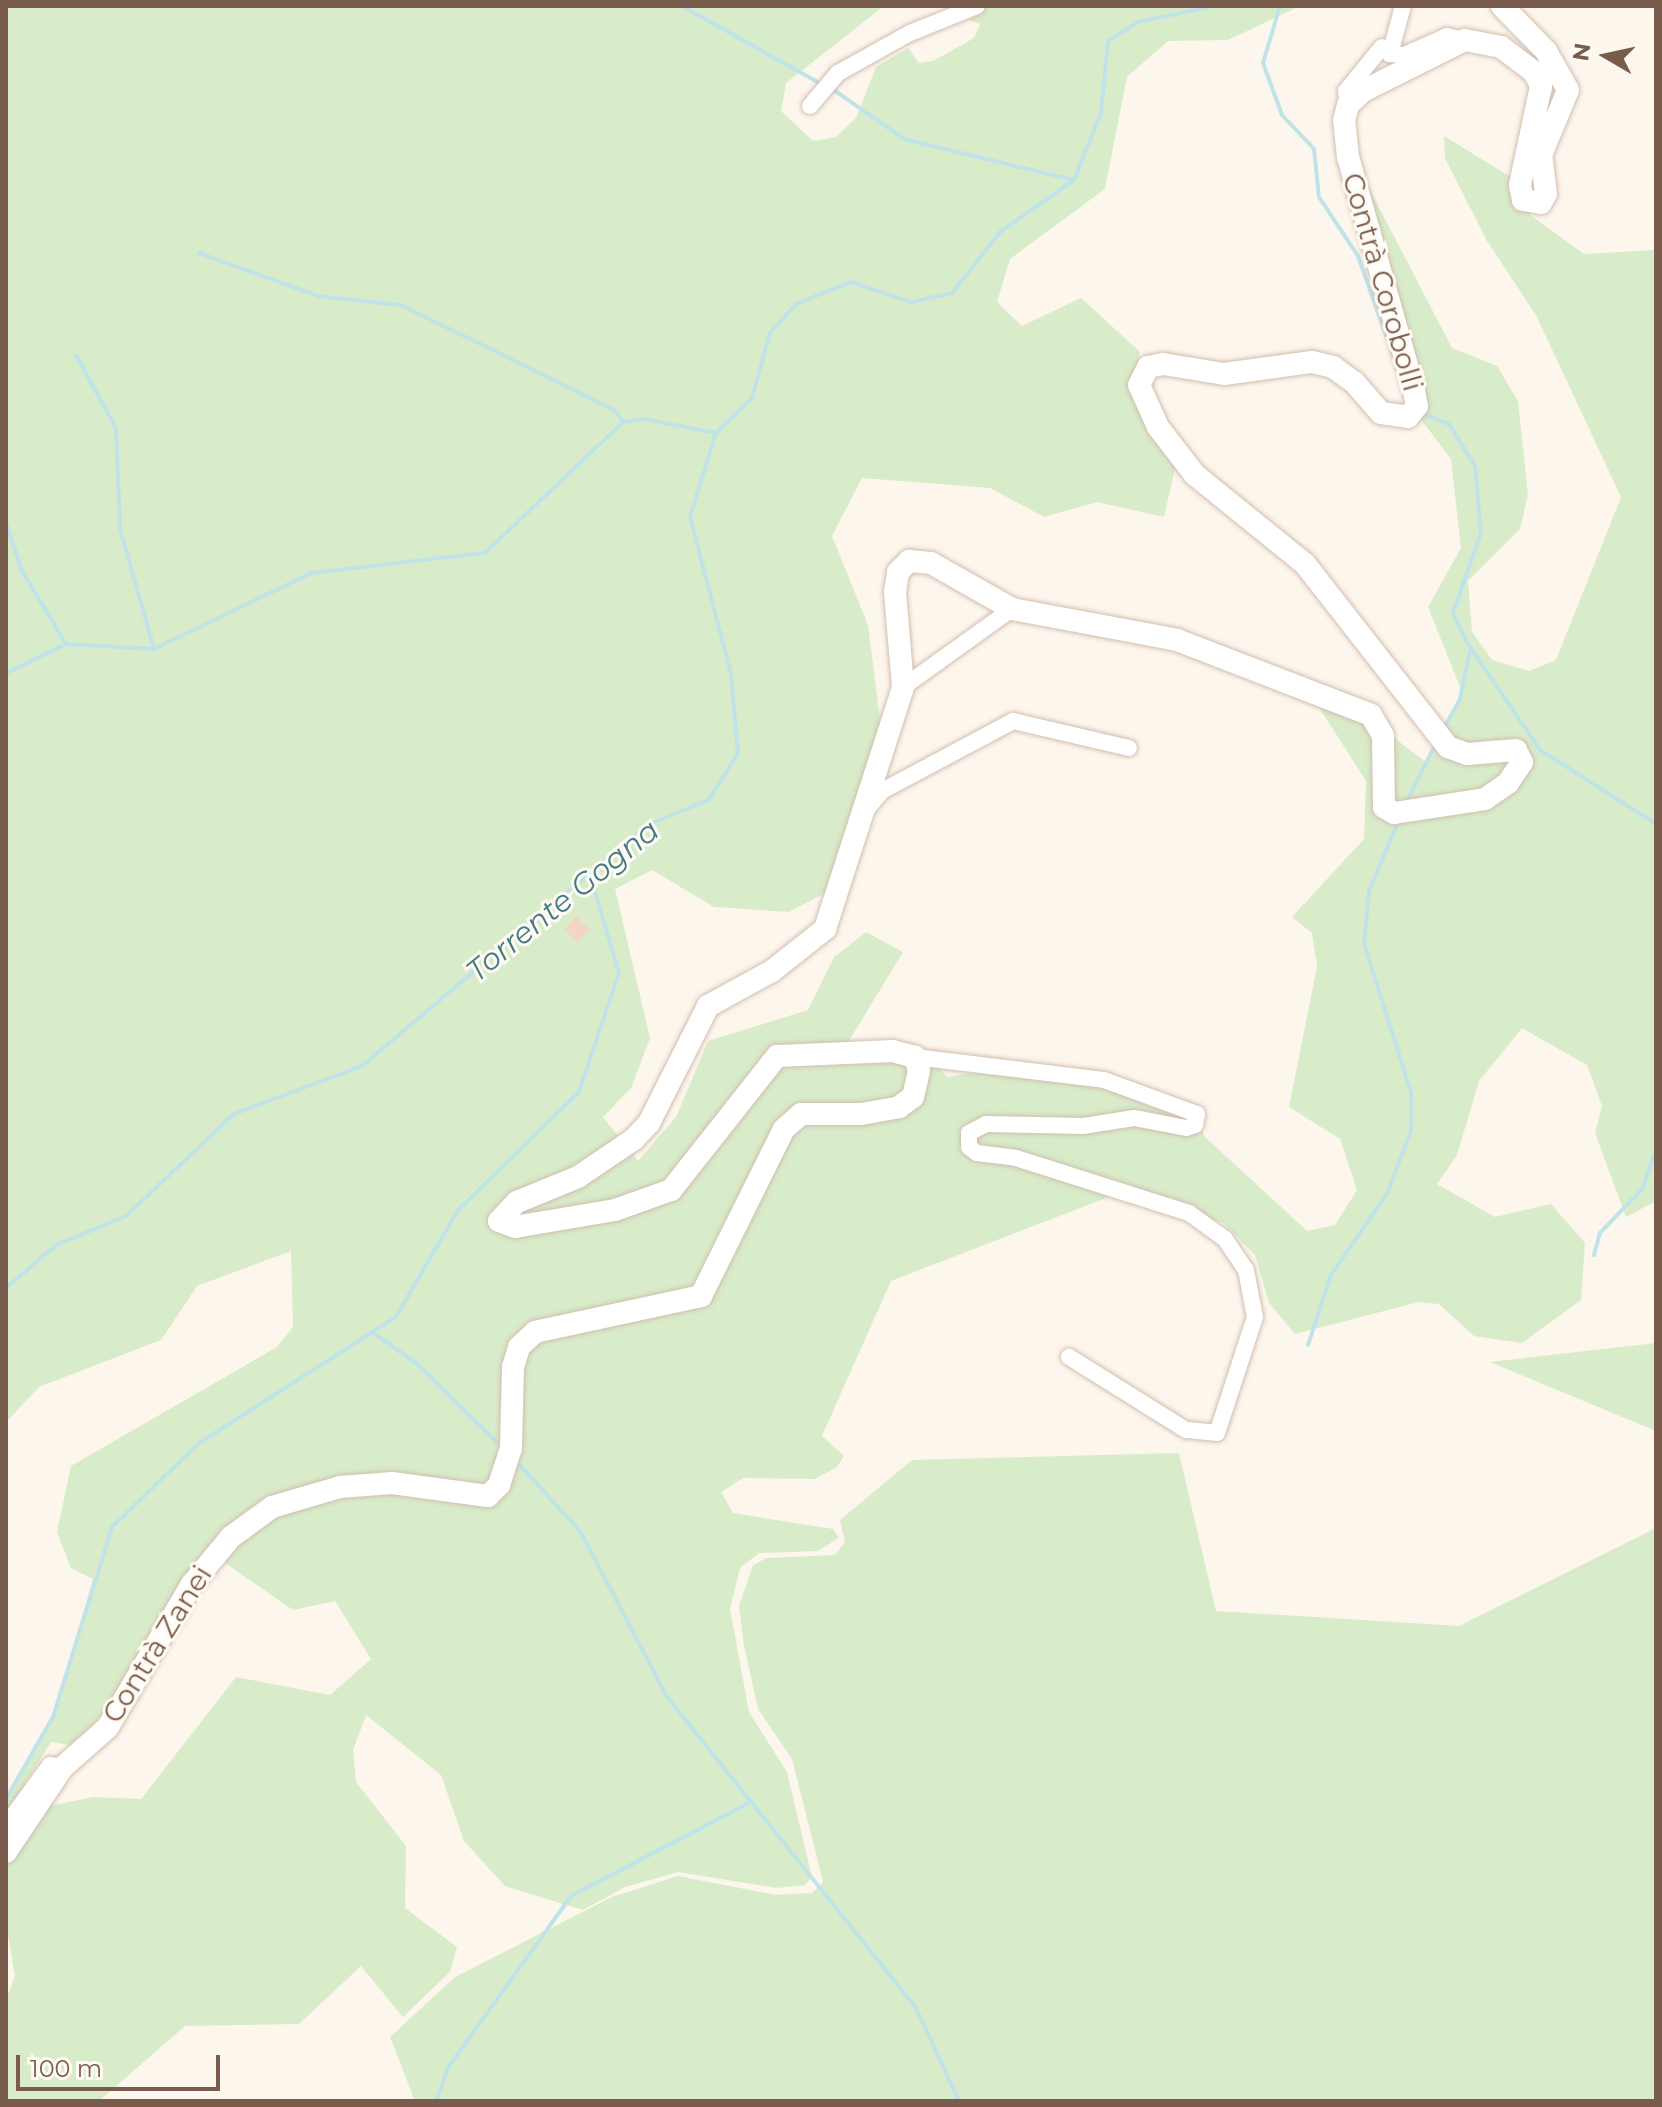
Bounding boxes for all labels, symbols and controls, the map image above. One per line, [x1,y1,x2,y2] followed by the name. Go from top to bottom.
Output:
[1566,16,1646,96] north arrow
[1567,41,1597,63] text: N
[1336,169,1430,395] street label: Contrà Corobolli
[460,812,666,990] water label: Torrente Gogna
[95,1559,219,1729] street label: Contrà Zanei
[20,2039,224,2089] scale bar
[30,2054,102,2083] text: 100 m

